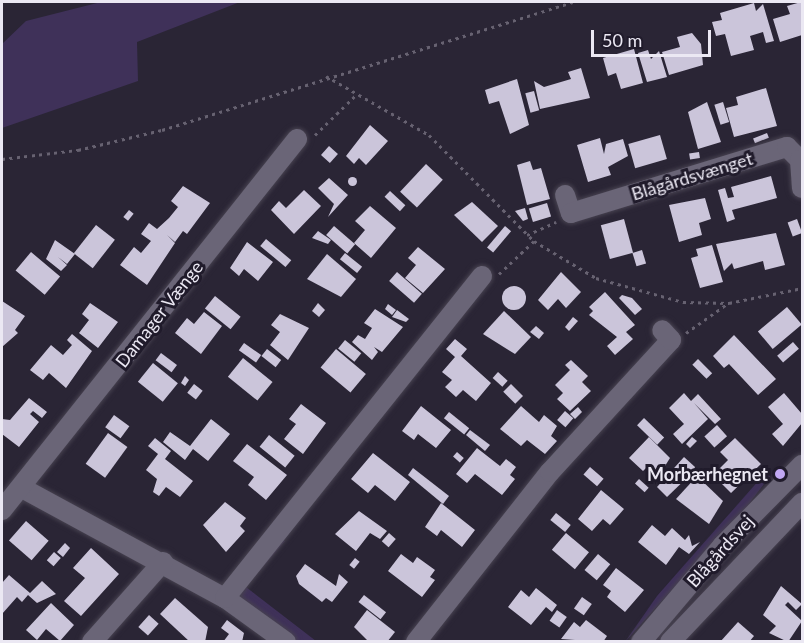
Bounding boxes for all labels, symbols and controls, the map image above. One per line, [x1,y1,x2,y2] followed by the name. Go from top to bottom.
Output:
[594,18,714,56] scale bar
[602,29,642,51] text: 50 m
[629,147,755,205] street label: Blågårdsvænget
[110,256,208,372] street label: Damager Vænge
[647,463,768,485] place label: Morbærhegnet
[773,467,787,481] marker: Morbærhegnet
[682,510,758,592] street label: Blågårdsvej

